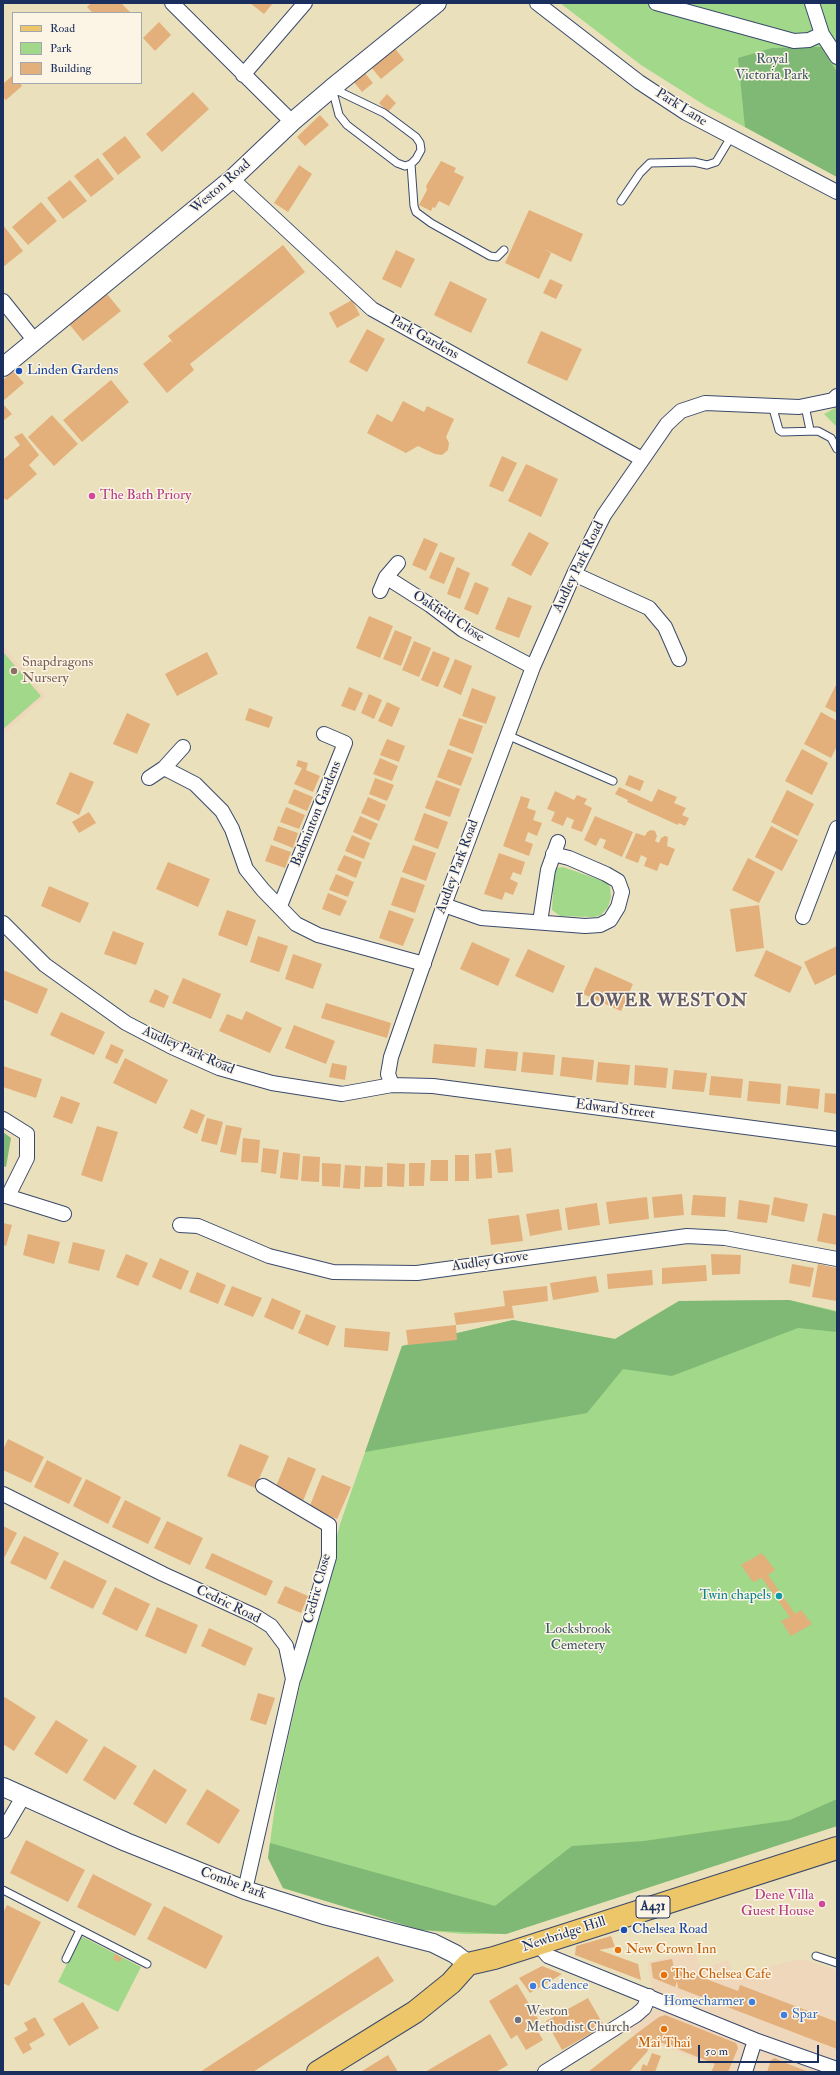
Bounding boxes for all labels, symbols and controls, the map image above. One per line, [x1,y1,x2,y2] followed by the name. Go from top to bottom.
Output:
[12,12,142,84] legend
[50,21,75,36] text: Road
[50,41,72,56] text: Park
[735,52,809,84] park label: Royal Victoria Park
[50,61,91,76] text: Building
[652,86,710,130] street label: Park Lane
[187,156,255,218] street label: Weston Road
[387,312,461,364] street label: Park Gardens
[27,363,118,379] place label: Linden Gardens
[14,366,24,376] marker: Linden Gardens
[100,488,191,504] place label: The Bath Priory
[87,491,97,501] marker: The Bath Priory
[550,519,608,615] street label: Audley Park Road
[409,588,487,646] street label: Oakfield Close
[22,655,93,688] place label: Snapdragons Nursery
[9,666,19,676] marker: Snapdragons Nursery
[288,759,346,869] street label: Badminton Gardens
[433,818,483,916] street label: Audley Park Road
[576,991,748,1013] district label: LOWER WESTON
[139,1023,237,1079] street label: Audley Park Road
[574,1097,656,1123] street label: Edward Street
[451,1248,529,1276] street label: Audley Grove
[301,1552,335,1626] street label: Cedric Close
[193,1582,263,1628] street label: Cedric Road
[700,1588,771,1604] place label: Twin chapels
[774,1591,784,1601] marker: Twin chapels
[545,1622,611,1654] park label: Locksbrook Cemetery
[198,1864,268,1904] street label: Combe Park
[741,1888,814,1920] place label: Dene Villa Guest House
[636,1896,670,1918] road number: A431
[817,1899,827,1909] marker: Dene Villa Guest House
[520,1914,608,1956] street label: Newbridge Hill
[632,1922,708,1938] place label: Chelsea Road
[619,1925,629,1935] marker: Chelsea Road
[626,1942,716,1958] place label: New Crown Inn
[613,1945,623,1955] marker: New Crown Inn
[672,1967,771,1983] place label: The Chelsea Cafe
[659,1970,669,1980] marker: The Chelsea Cafe
[541,1978,588,1994] place label: Cadence
[528,1981,538,1991] marker: Cadence
[663,1994,744,2010] place label: Homecharmer
[747,1997,757,2007] marker: Homecharmer
[526,2004,630,2036] place label: Weston Methodist Church
[792,2007,818,2023] place label: Spar
[779,2010,789,2020] marker: Spar
[513,2015,523,2025] marker: Weston Methodist Church
[659,2024,669,2034] marker: Mai Thai
[637,2036,691,2052] place label: Mai Thai
[700,2037,821,2063] scale bar
[705,2044,728,2059] text: 50 m

